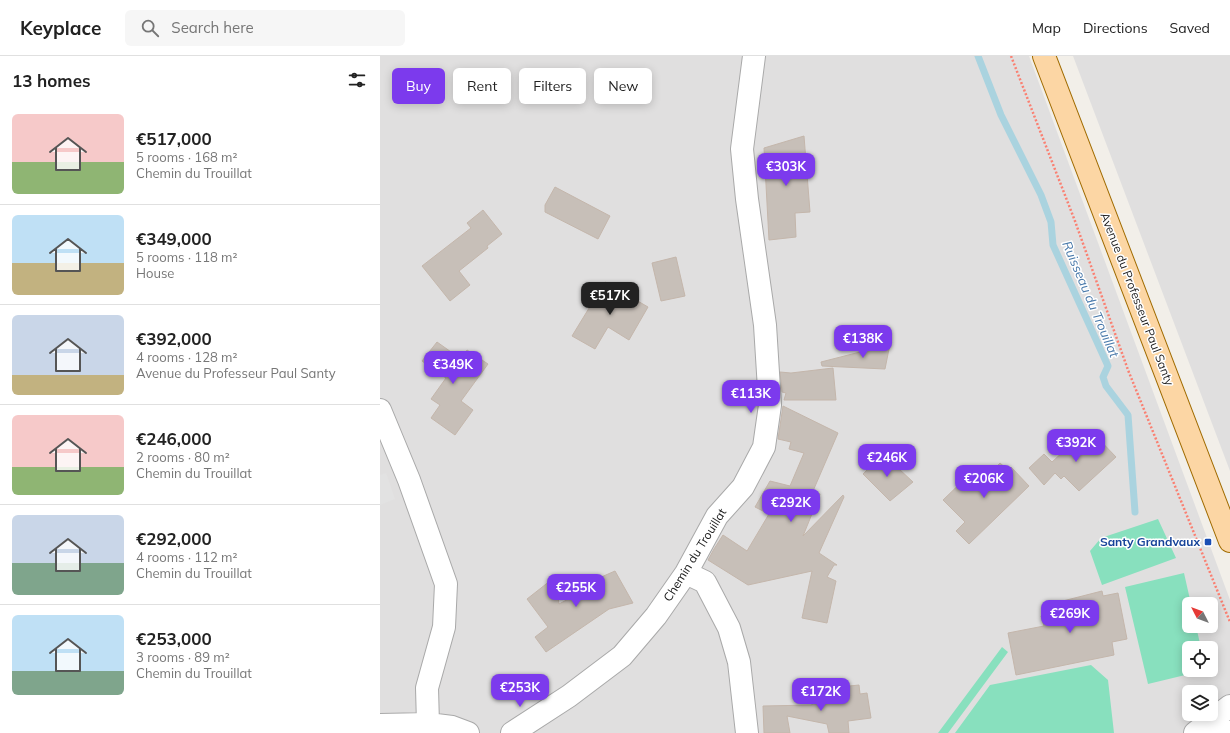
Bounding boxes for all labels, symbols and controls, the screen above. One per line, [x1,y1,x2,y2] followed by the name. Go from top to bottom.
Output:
[125,10,405,46] search box
[20,16,101,40] text: Keyplace
[139,17,161,39] icon: search
[171,18,254,37] text: Search here
[1032,19,1061,37] text: Map
[1083,19,1148,37] text: Directions
[1170,19,1210,37] text: Saved
[392,68,445,104] chip: Buy
[453,68,511,104] chip: Rent
[519,68,586,104] chip: Filters
[594,68,652,104] chip: New
[346,69,368,91] icon: filters
[12,70,91,91] text: 13 homes
[136,128,212,149] text: €517,000
[44,130,92,178] icon: home
[136,149,237,165] text: 5 rooms · 168 m²
[758,153,814,187] pin: €303K
[766,158,806,174] text: €303K
[136,165,252,181] text: Chemin du Trouillat
[1097,210,1178,388] street label: Avenue du Professeur Paul Santy
[136,228,212,249] text: €349,000
[44,231,92,279] icon: home
[1059,238,1123,360] water label: Ruisseau du Trouillat
[136,249,237,265] text: 5 rooms · 118 m²
[136,265,174,281] text: House
[582,282,638,316] pin: €517K
[590,287,630,303] text: €517K
[835,325,891,359] pin: €138K
[136,328,212,349] text: €392,000
[843,330,883,346] text: €138K
[44,331,92,379] icon: home
[136,349,237,365] text: 4 rooms · 128 m²
[425,351,481,385] pin: €349K
[433,356,473,372] text: €349K
[136,365,336,381] text: Avenue du Professeur Paul Santy
[723,380,779,414] pin: €113K
[731,385,771,401] text: €113K
[136,428,212,449] text: €246,000
[1048,429,1104,463] pin: €392K
[44,431,92,479] icon: home
[1056,434,1096,450] text: €392K
[859,444,915,478] pin: €246K
[136,449,230,465] text: 2 rooms · 80 m²
[867,449,907,465] text: €246K
[136,465,252,481] text: Chemin du Trouillat
[956,465,1012,499] pin: €206K
[964,470,1004,486] text: €206K
[763,489,819,523] pin: €292K
[771,494,811,510] text: €292K
[660,505,729,604] street label: Chemin du Trouillat
[136,528,212,549] text: €292,000
[44,531,92,579] icon: home
[1100,534,1200,549] place label: Santy Grandvaux
[1203,537,1213,547] marker: Santy Grandvaux
[136,549,237,565] text: 4 rooms · 112 m²
[136,565,252,581] text: Chemin du Trouillat
[548,574,604,608] pin: €255K
[556,579,596,595] text: €255K
[1182,597,1218,633] north arrow
[1182,597,1218,721] map controls
[1042,600,1098,634] pin: €269K
[1050,605,1090,621] text: €269K
[136,628,212,649] text: €253,000
[44,631,92,679] icon: home
[1182,641,1218,677] button: locate
[136,649,230,665] text: 3 rooms · 89 m²
[136,665,252,681] text: Chemin du Trouillat
[492,674,548,708] pin: €253K
[793,678,849,712] pin: €172K
[500,679,540,695] text: €253K
[801,683,841,699] text: €172K
[1182,685,1218,721] button: layers

